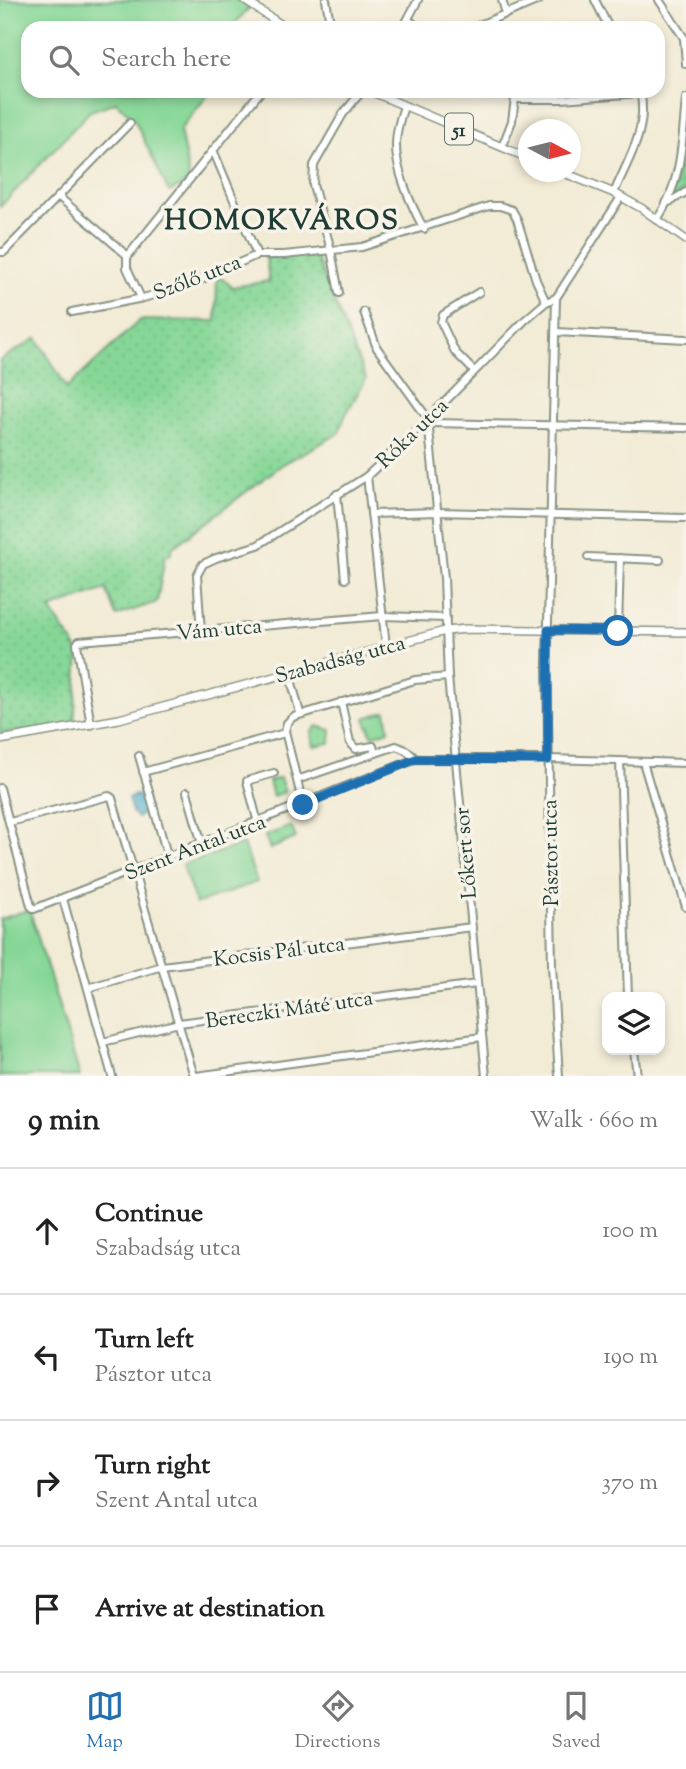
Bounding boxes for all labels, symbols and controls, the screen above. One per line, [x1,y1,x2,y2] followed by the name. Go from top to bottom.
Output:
[21,21,665,98] search box
[45,41,83,79] icon: search
[101,41,231,78] text: Search here
[445,113,473,144] road number: 51
[518,119,581,182] north arrow
[164,202,400,242] district label: HOMOKVÁROS
[149,248,246,309] street label: Szőlő utca
[371,392,456,476] street label: Róka utca
[175,612,263,650] street label: Vám utca
[602,615,633,646] route start
[272,629,409,693] street label: Szabadság utca
[287,789,318,820] route end
[536,799,568,907] street label: Pásztor utca
[448,806,486,900] street label: Lőkert sor
[121,808,271,890] street label: Szent Antal utca
[212,930,347,976] street label: Kocsis Pál utca
[204,984,375,1038] street label: Bereczki Máté utca
[602,992,665,1055] map controls
[602,992,665,1055] button: layers
[28,1100,100,1143] text: 9 min
[529,1105,658,1138] text: Walk · 660 m
[95,1196,203,1233] text: Continue
[28,1212,66,1250] icon: ahead
[602,1215,658,1248] text: 100 m
[95,1233,241,1266] text: Szabadság utca
[95,1322,194,1359] text: Turn left
[28,1338,66,1376] icon: left
[603,1341,658,1374] text: 190 m
[95,1359,212,1392] text: Pásztor utca
[95,1448,210,1485] text: Turn right
[28,1464,66,1502] icon: right
[602,1467,658,1500] text: 370 m
[95,1485,258,1518] text: Szent Antal utca
[28,1590,66,1628] icon: arrive
[95,1591,325,1628] text: Arrive at destination
[86,1687,124,1756] tab: Map
[295,1687,380,1756] tab: Directions
[552,1687,600,1756] tab: Saved

